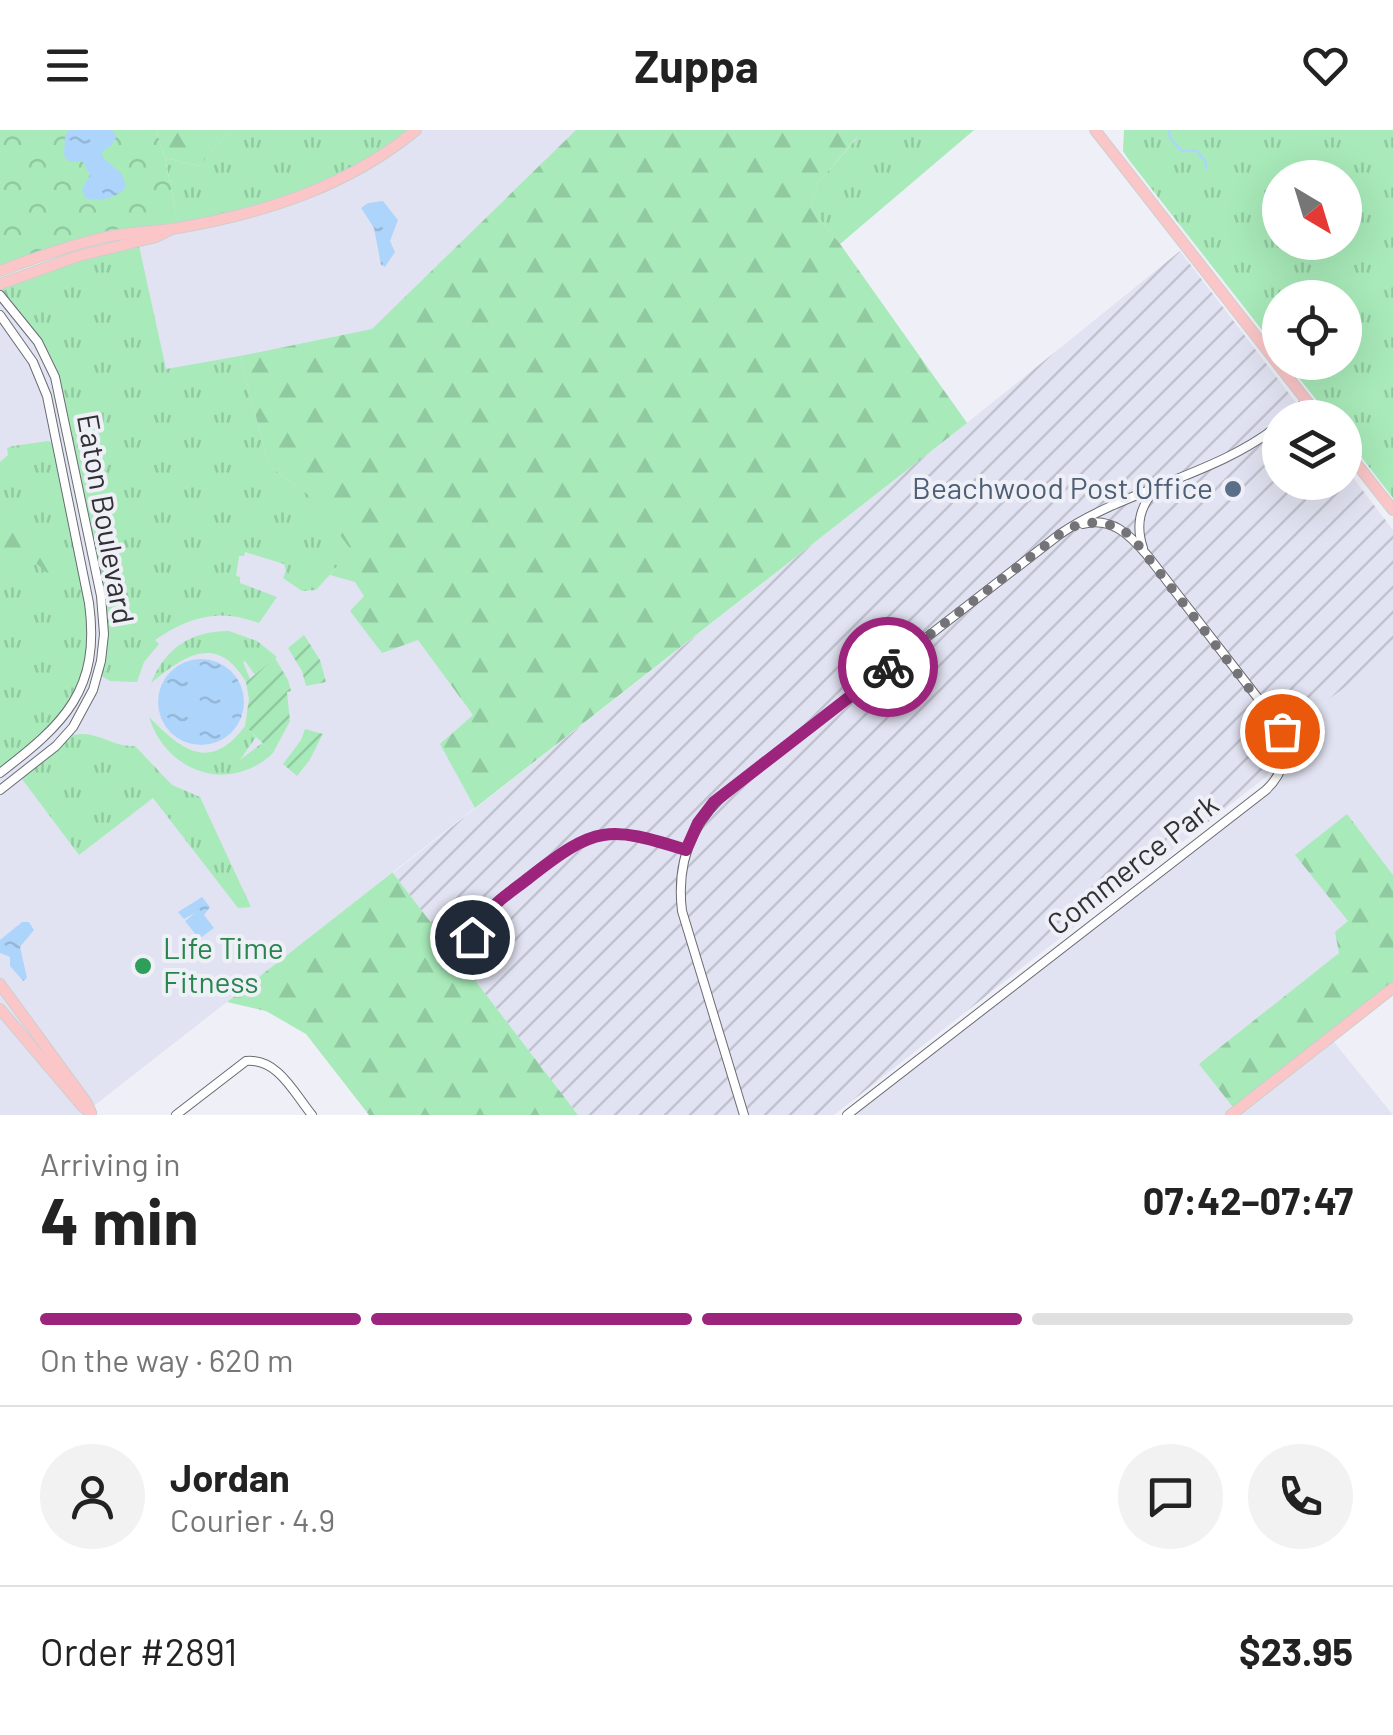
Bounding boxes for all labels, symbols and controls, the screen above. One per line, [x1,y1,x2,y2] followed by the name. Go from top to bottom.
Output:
[40,38,95,93] icon: menu
[634,38,759,92] text: Zuppa
[1298,38,1353,93] icon: heart
[1262,160,1362,260] north arrow
[1262,160,1362,500] map controls
[1262,280,1362,380] button: locate
[1262,400,1362,500] button: layers
[71,411,143,626] street label: Eaton Boulevard
[912,469,1213,505] place label: Beachwood Post Office
[1222,478,1244,500] marker: Beachwood Post Office
[838,617,938,717] courier
[861,640,916,695] icon: bike
[1240,689,1325,774] pin
[1255,704,1310,759] icon: bag
[1039,785,1224,941] street label: Commerce Park
[430,895,515,980] pin
[445,910,500,965] icon: home
[163,929,284,999] place label: Life Time Fitness
[132,955,154,977] marker: Life Time Fitness
[40,1144,180,1182] text: Arriving in
[1143,1177,1353,1223] text: 07:42–07:47
[40,1180,199,1258] text: 4 min
[40,1340,293,1378] text: On the way · 620 m
[40,1444,145,1549] button: person
[1118,1444,1223,1549] button: chat
[1248,1444,1353,1549] button: phone
[170,1454,290,1500] text: Jordan
[170,1500,335,1538] text: Courier · 4.9
[40,1628,237,1674] text: Order #2891
[1239,1628,1353,1674] text: $23.95

